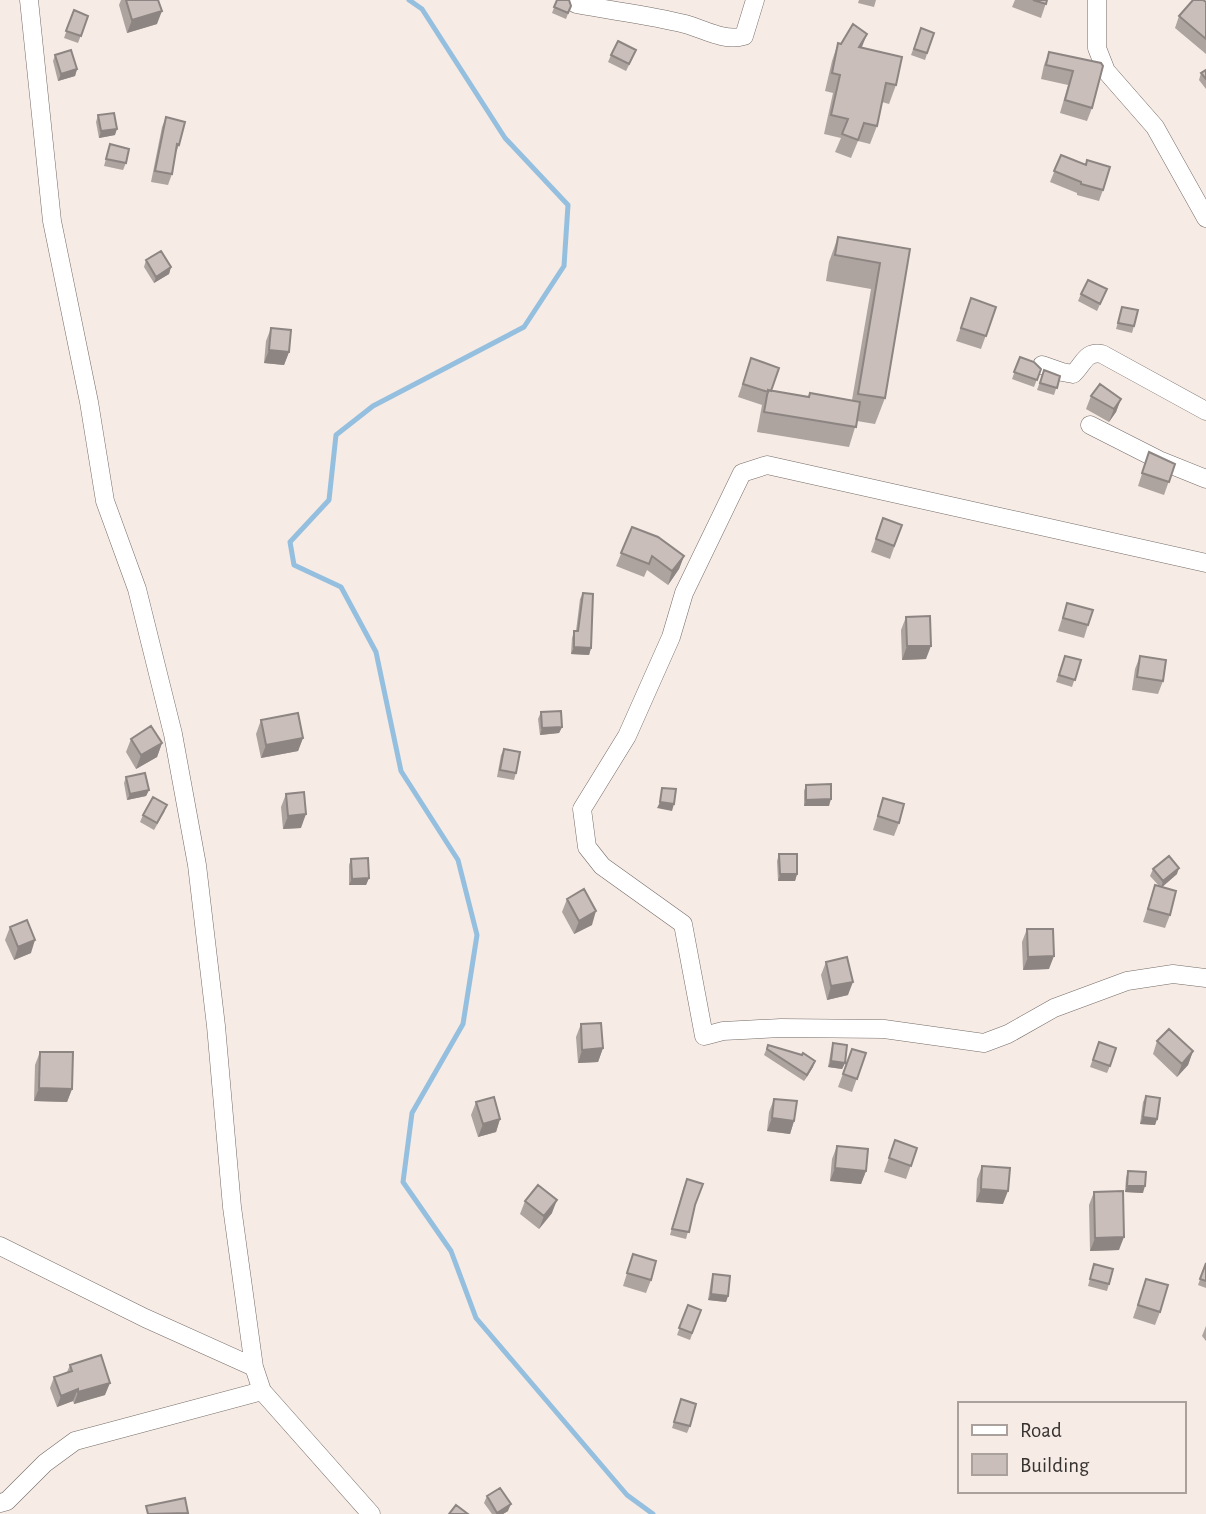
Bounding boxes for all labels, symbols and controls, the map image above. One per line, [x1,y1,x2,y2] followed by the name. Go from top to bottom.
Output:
[958,1402,1185,1493] legend
[1020,1420,1062,1441] text: Road
[1020,1455,1090,1476] text: Building

